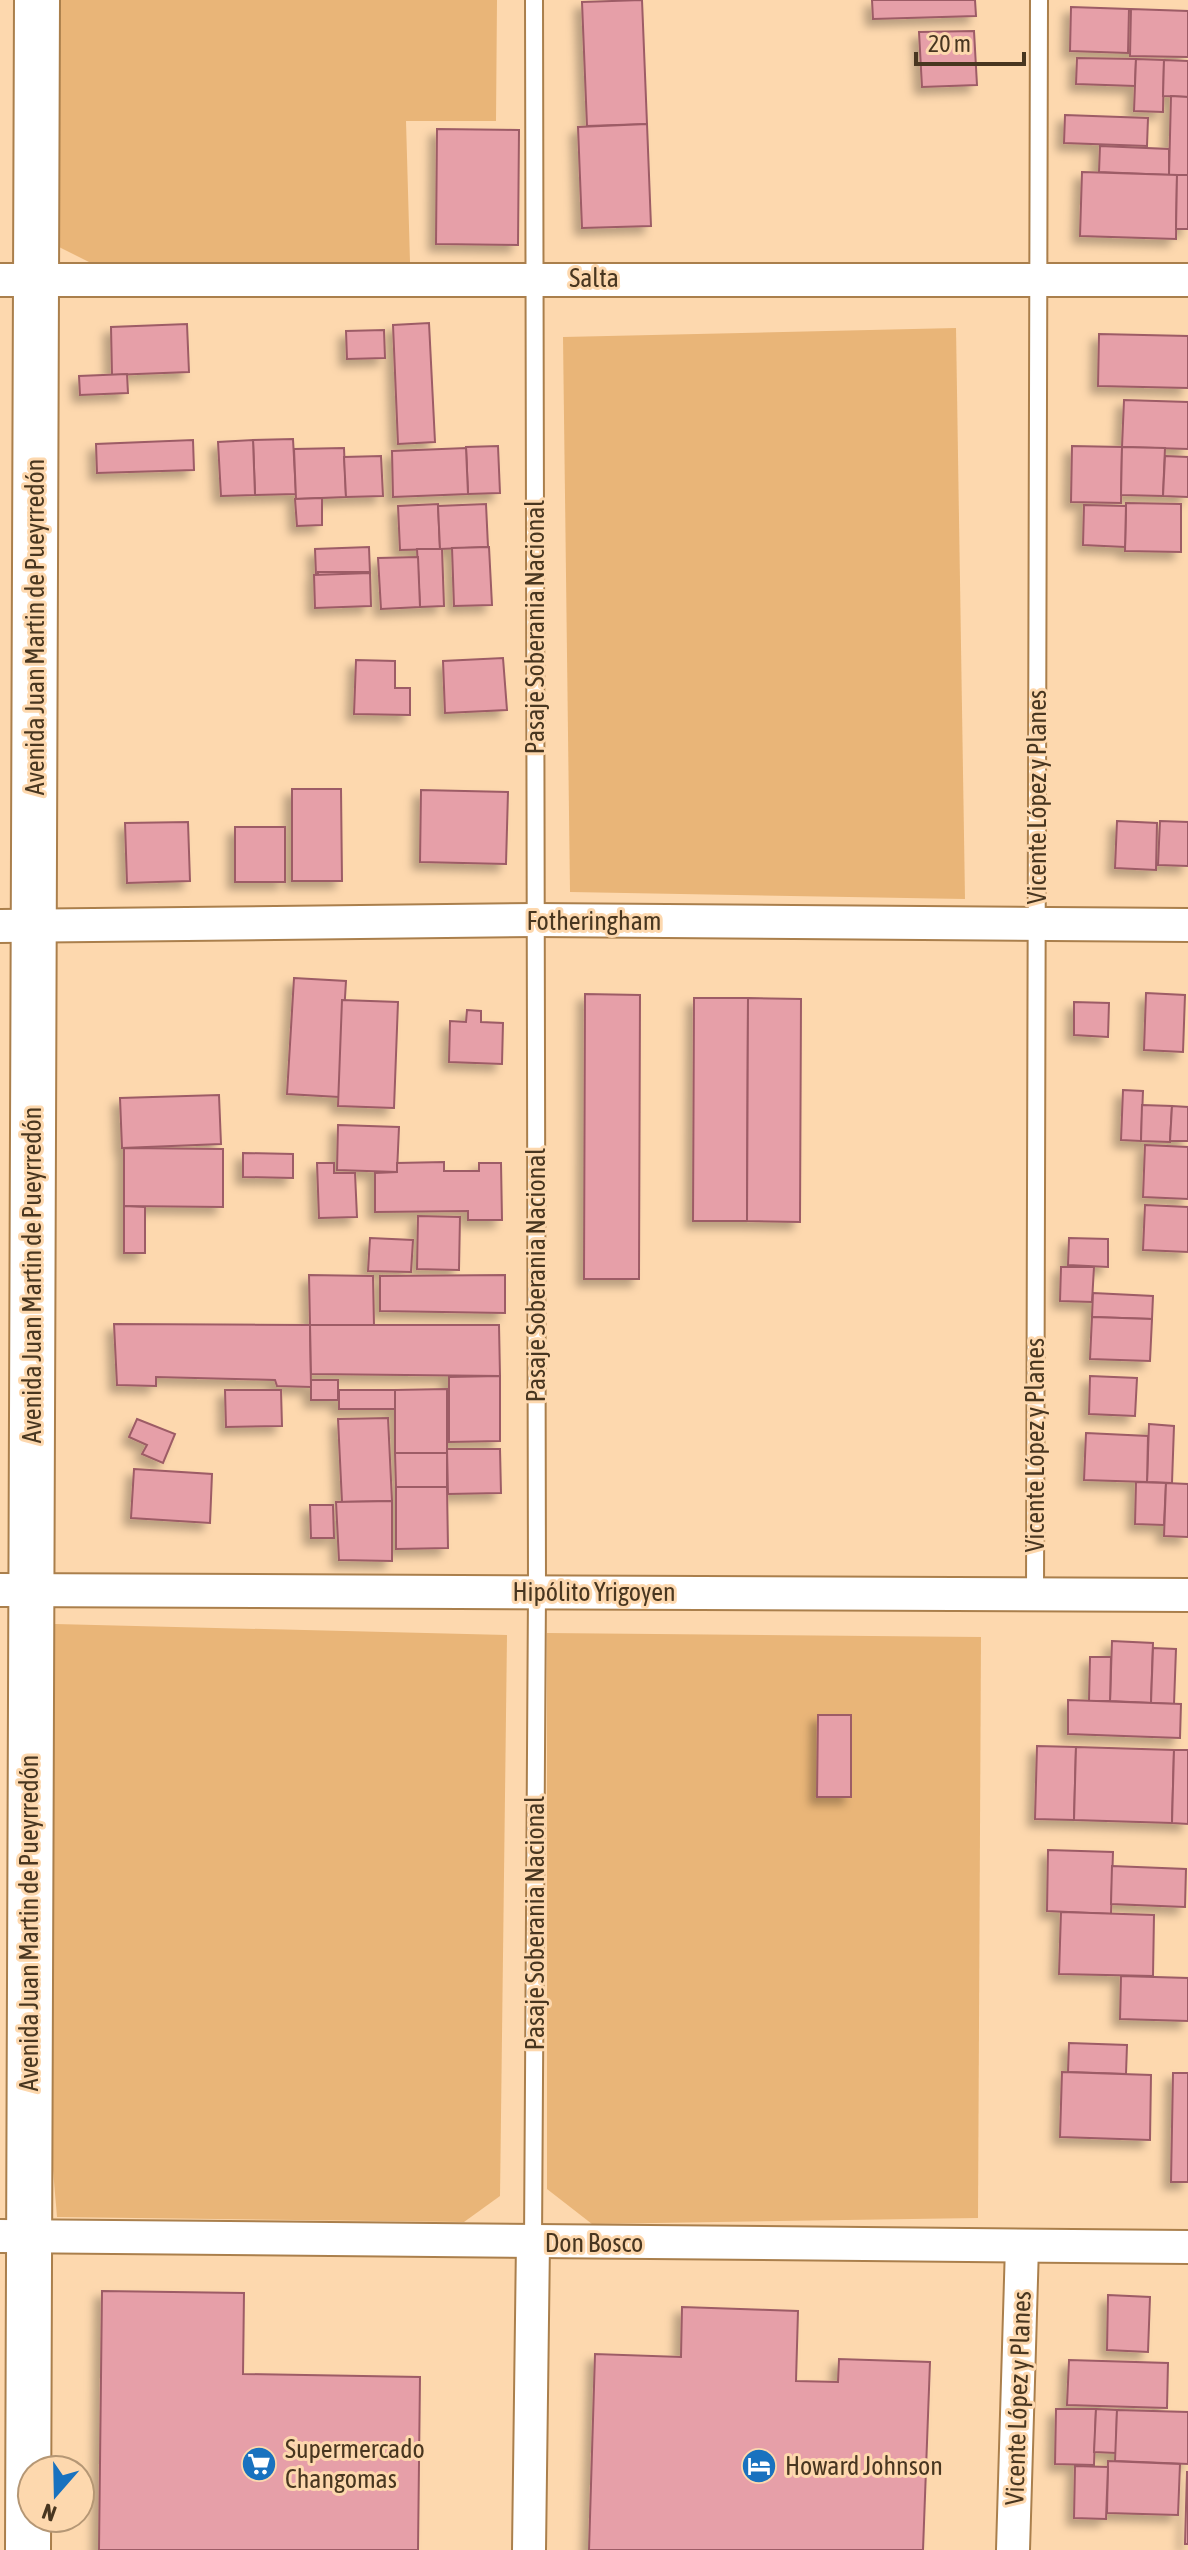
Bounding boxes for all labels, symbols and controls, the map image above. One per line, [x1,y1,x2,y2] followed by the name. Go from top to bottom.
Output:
[916,16,1024,66] scale bar
[928,30,971,57] text: 20 m
[569,263,619,293] street label: Salta
[20,459,50,795] street label: Avenida Juan Martin de Pueyrredón
[520,500,550,754] street label: Pasaje Soberania Nacional
[1022,690,1052,904] street label: Vicente López y Planes
[527,906,661,936] street label: Fotheringham
[17,1107,47,1443] street label: Avenida Juan Martin de Pueyrredón
[521,1148,551,1402] street label: Pasaje Soberania Nacional
[1020,1338,1050,1552] street label: Vicente López y Planes
[512,1577,676,1607] street label: Hipólito Yrigoyen
[14,1755,44,2091] street label: Avenida Juan Martin de Pueyrredón
[520,1796,550,2050] street label: Pasaje Soberania Nacional
[545,2228,643,2258] street label: Don Bosco
[999,2290,1037,2506] street label: Vicente López y Planes
[285,2434,425,2494] place label: Supermercado Changomas
[240,2445,278,2483] supermarket icon: Supermercado Changomas
[740,2447,778,2485] hotel icon: Howard Johnson
[785,2451,943,2481] place label: Howard Johnson
[16,2454,96,2534] north arrow
[39,2498,60,2527] text: N

